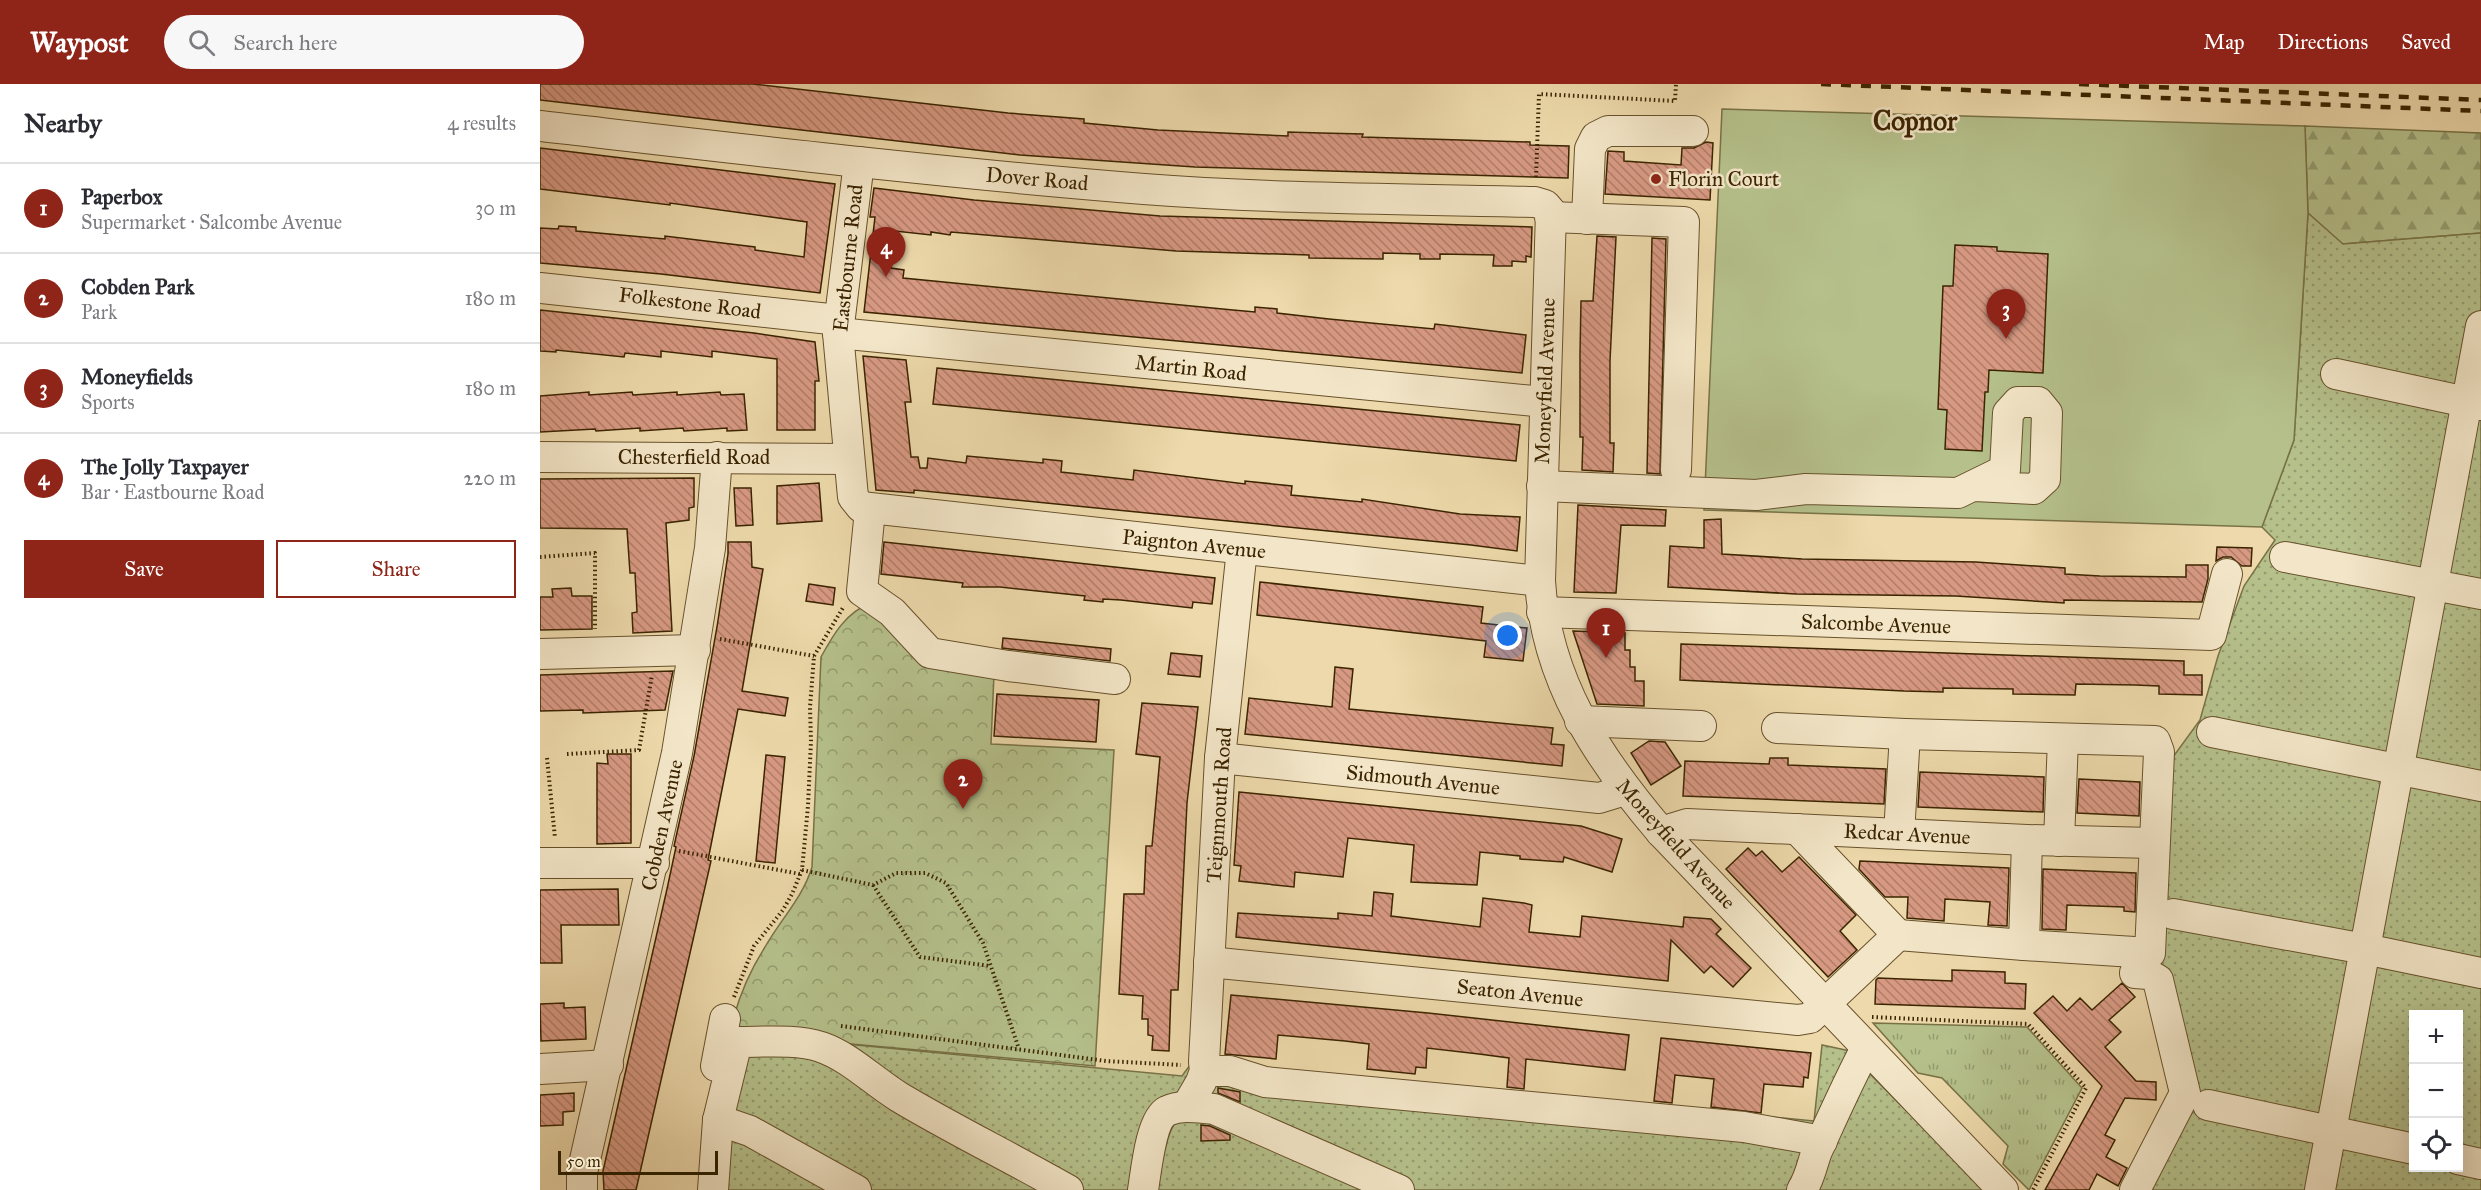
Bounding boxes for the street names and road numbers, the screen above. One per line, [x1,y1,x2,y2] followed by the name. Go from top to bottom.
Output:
[985,162,1090,196] street label: Dover Road
[827,182,869,333] street label: Eastbourne Road
[617,281,763,325] street label: Folkestone Road
[1529,297,1561,465] street label: Moneyfield Avenue
[1134,349,1249,387] street label: Martin Road
[618,444,771,470] street label: Chesterfield Road
[1121,524,1267,565] street label: Paignton Avenue
[1801,608,1952,640] street label: Salcombe Avenue
[1201,726,1237,884] street label: Teignmouth Road
[635,757,689,893] street label: Cobden Avenue
[1345,759,1501,801] street label: Sidmouth Avenue
[1611,773,1742,915] street label: Moneyfield Avenue
[1843,818,1971,850] street label: Redcar Avenue
[1456,973,1585,1013] street label: Seaton Avenue

